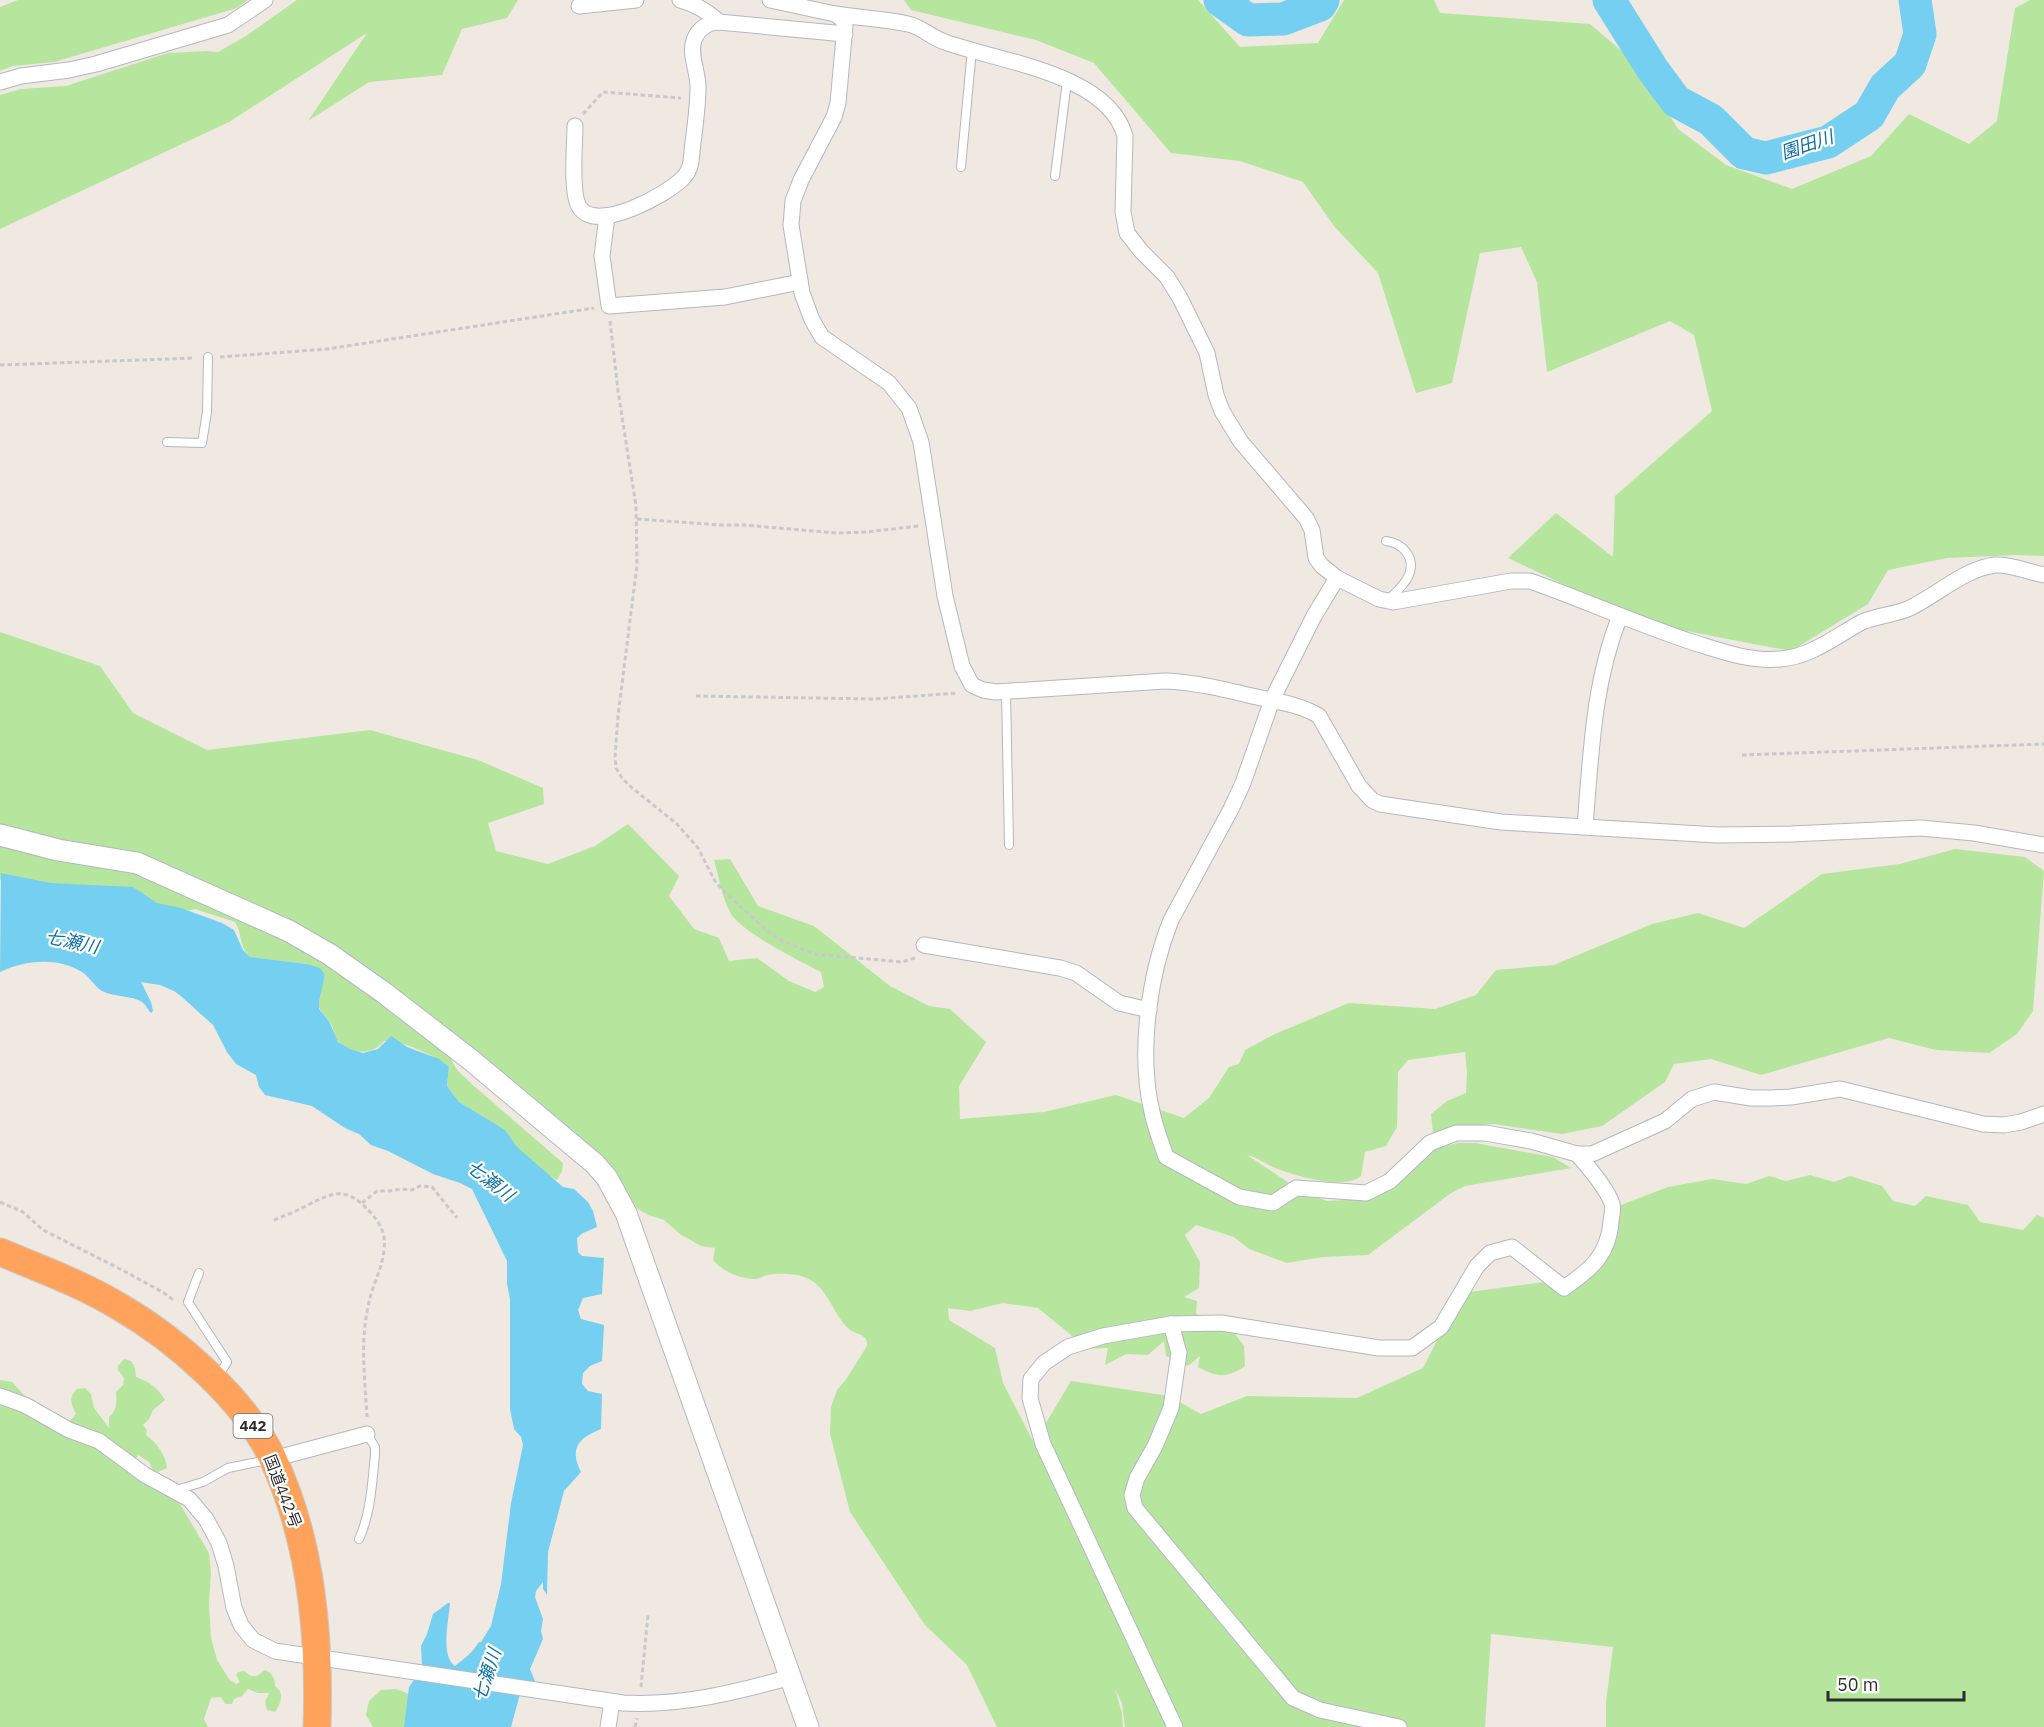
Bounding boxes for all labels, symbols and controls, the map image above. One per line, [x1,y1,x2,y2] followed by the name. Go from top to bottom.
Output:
[1778,124,1838,164] water label: 園田川
[43,925,103,959] water label: 七瀬川
[462,1155,520,1208] water label: 七瀬川
[234,1414,272,1438] road number: 442
[260,1452,306,1530] street label: 国道442号
[467,1644,506,1704] water label: 七瀬川
[1828,1664,1964,1702] scale bar
[1837,1673,1879,1696] text: 50 m

